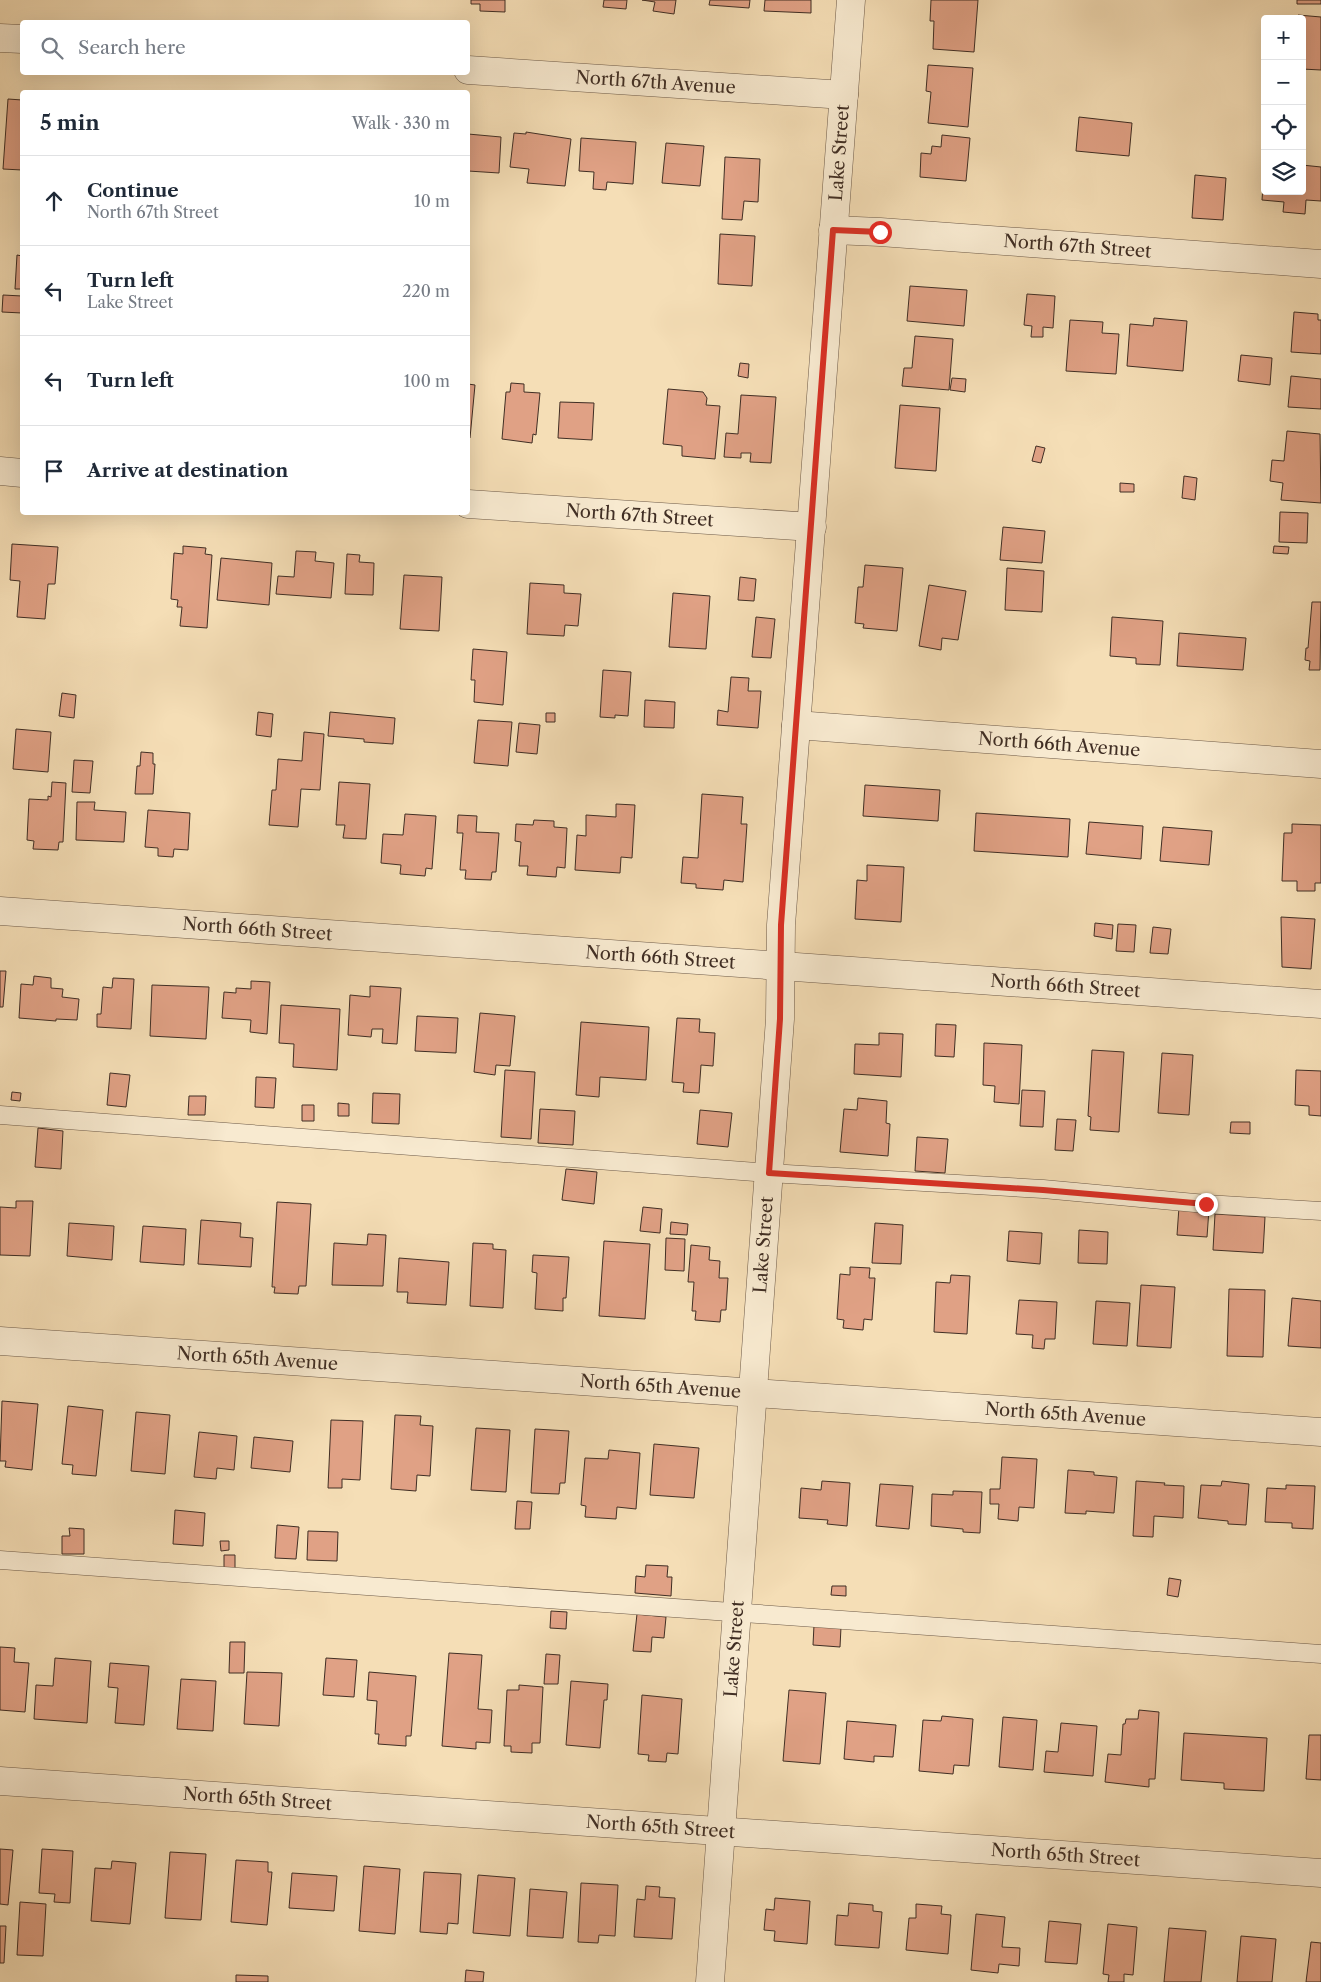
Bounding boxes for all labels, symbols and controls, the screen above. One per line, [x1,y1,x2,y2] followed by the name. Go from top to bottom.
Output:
[1261,15,1306,195] map controls
[1261,15,1306,60] button: +
[20,20,470,75] search box
[38,34,66,62] icon: search
[78,36,186,59] text: Search here
[1261,60,1306,105] button: −
[575,66,736,99] street label: North 67th Avenue
[825,103,854,202] street label: Lake Street
[1261,105,1306,150] button: locate
[40,110,100,135] text: 5 min
[352,113,450,133] text: Walk · 330 m
[1261,150,1306,195] button: layers
[87,179,179,202] text: Continue
[40,187,68,215] icon: ahead
[414,191,450,211] text: 10 m
[87,202,219,222] text: North 67th Street
[869,221,892,244] route start
[1003,230,1153,263] street label: North 67th Street
[87,269,174,292] text: Turn left
[40,277,68,305] icon: left
[402,281,450,301] text: 220 m
[87,292,173,312] text: Lake Street
[40,367,68,395] icon: left
[87,369,174,392] text: Turn left
[404,371,450,391] text: 100 m
[40,457,68,485] icon: arrive
[87,459,288,482] text: Arrive at destination
[565,500,715,531] street label: North 67th Street
[977,728,1141,762] street label: North 66th Avenue
[182,913,334,945] street label: North 66th Street
[585,941,737,974] street label: North 66th Street
[990,970,1142,1002] street label: North 66th Street
[1195,1193,1218,1216] route end
[749,1195,778,1294] street label: Lake Street
[176,1342,339,1375] street label: North 65th Avenue
[579,1370,742,1403] street label: North 65th Avenue
[984,1398,1147,1431] street label: North 65th Avenue
[720,1599,749,1698] street label: Lake Street
[182,1783,333,1815] street label: North 65th Street
[585,1811,736,1843] street label: North 65th Street
[990,1839,1141,1871] street label: North 65th Street

